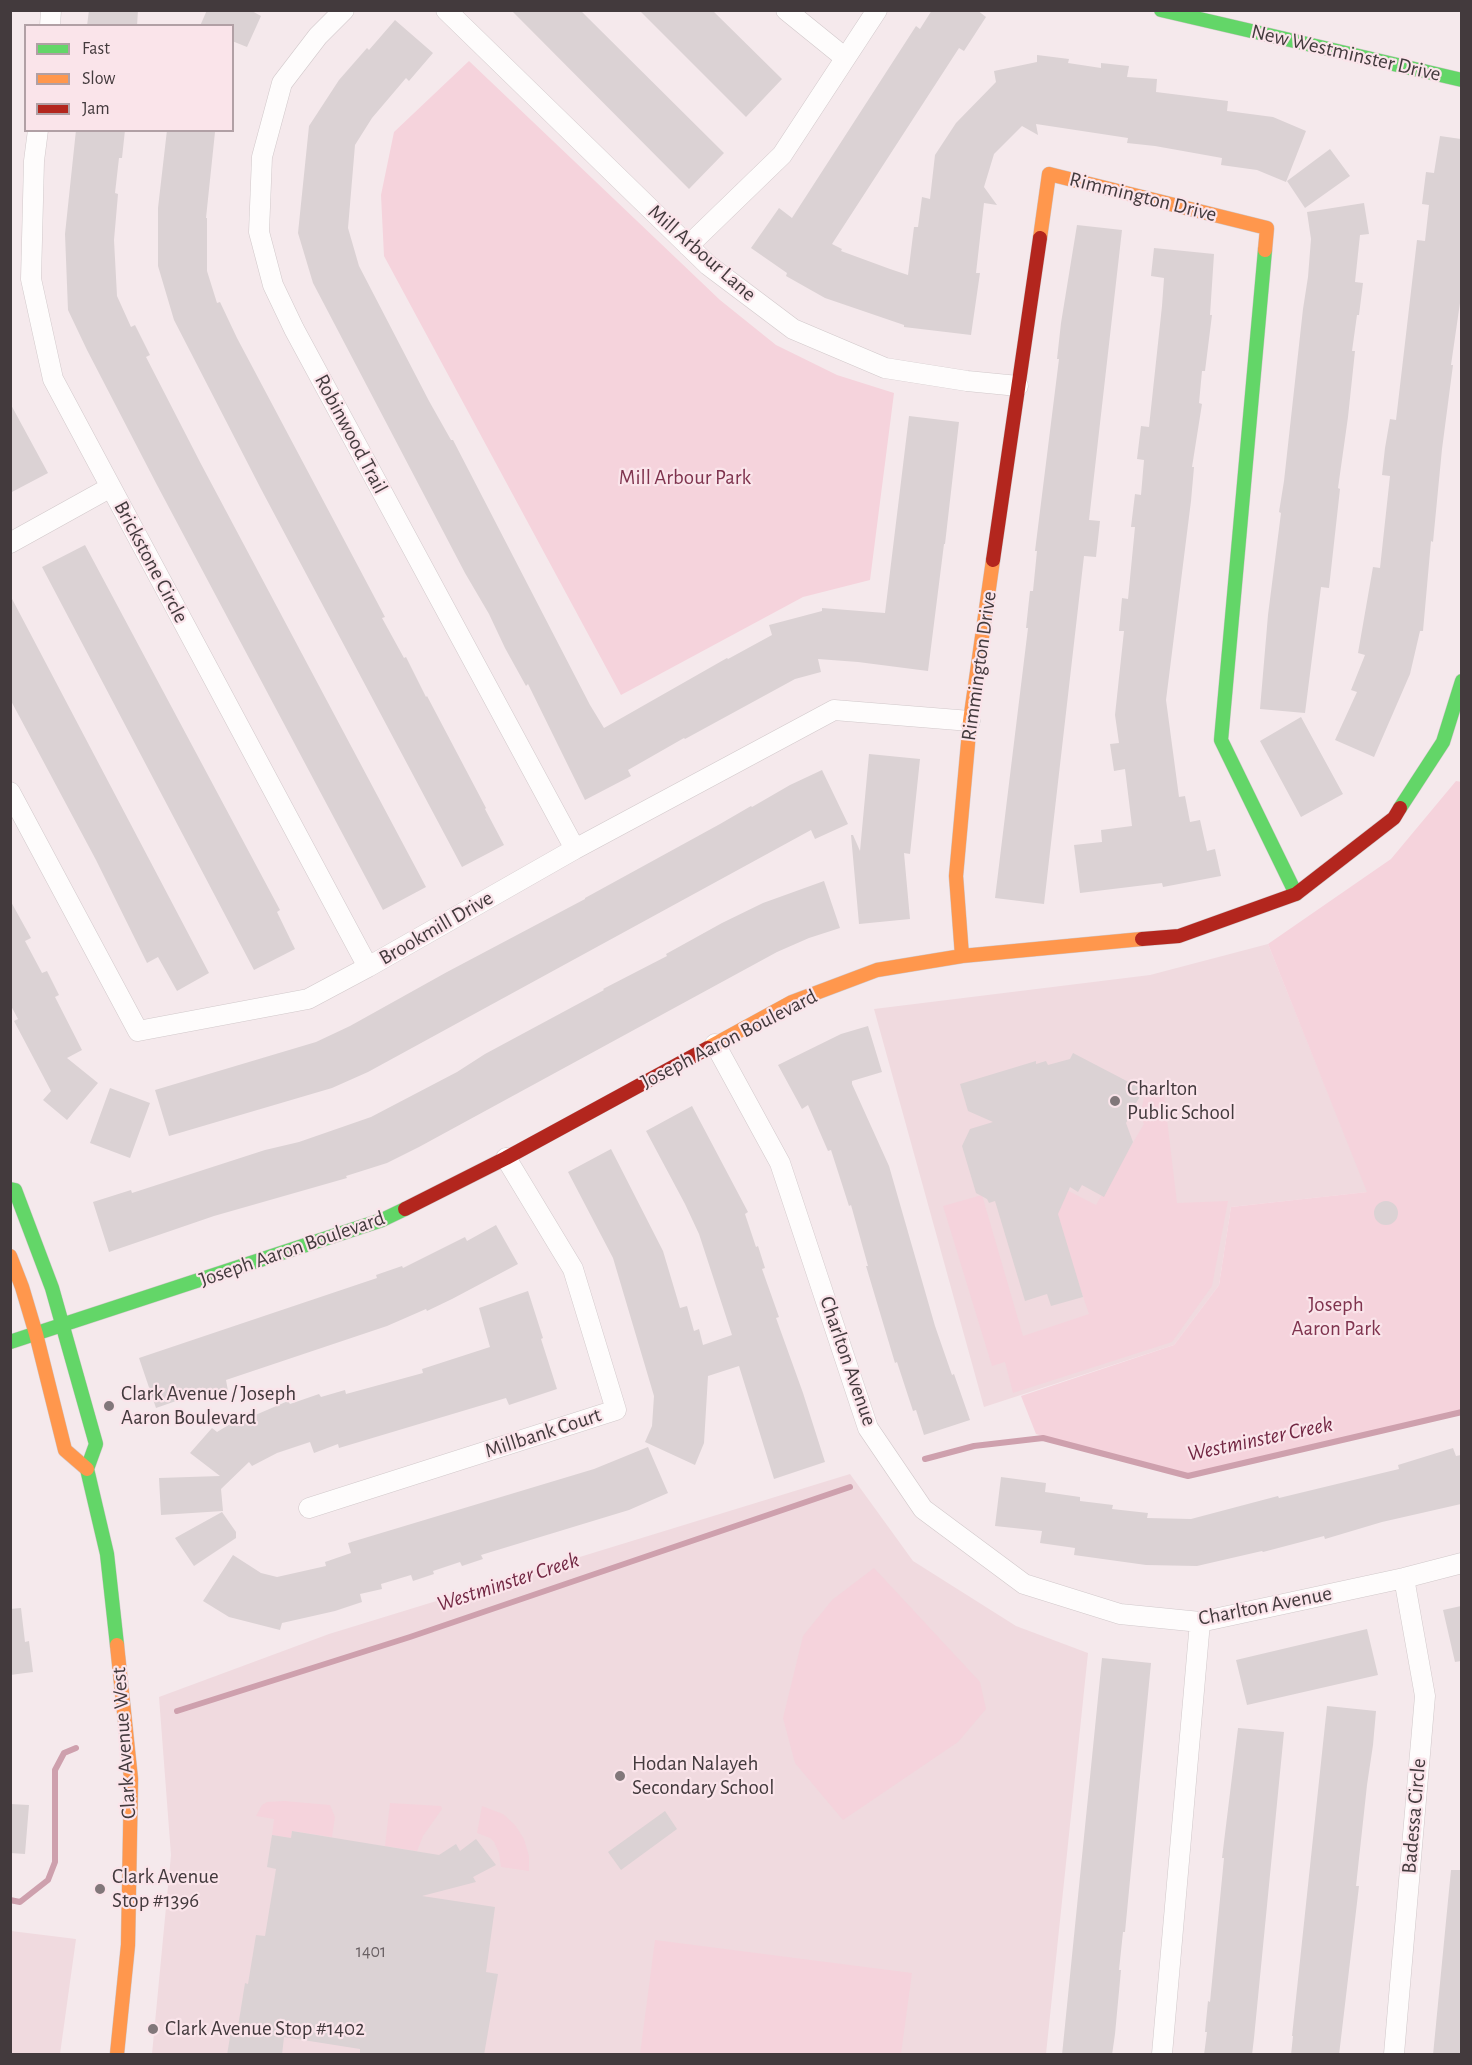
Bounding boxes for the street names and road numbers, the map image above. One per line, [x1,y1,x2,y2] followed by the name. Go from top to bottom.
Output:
[1249,19,1443,87] street label: New Westminster Drive
[1067,167,1219,227] street label: Rimmington Drive
[643,199,761,307] street label: Mill Arbour Lane
[309,370,393,498] street label: Robinwood Trail
[108,497,194,627] street label: Brickstone Circle
[956,590,1002,742] street label: Rimmington Drive
[375,885,497,971] street label: Brookmill Drive
[637,984,821,1094] street label: Joseph Aaron Boulevard
[196,1205,388,1293] street label: Joseph Aaron Boulevard
[814,1293,882,1429] street label: Charlton Avenue
[482,1402,604,1464] street label: Millbank Court
[1196,1581,1334,1631] street label: Charlton Avenue
[106,1666,142,1820] street label: Clark Avenue West
[1396,1757,1432,1875] street label: Badessa Circle

